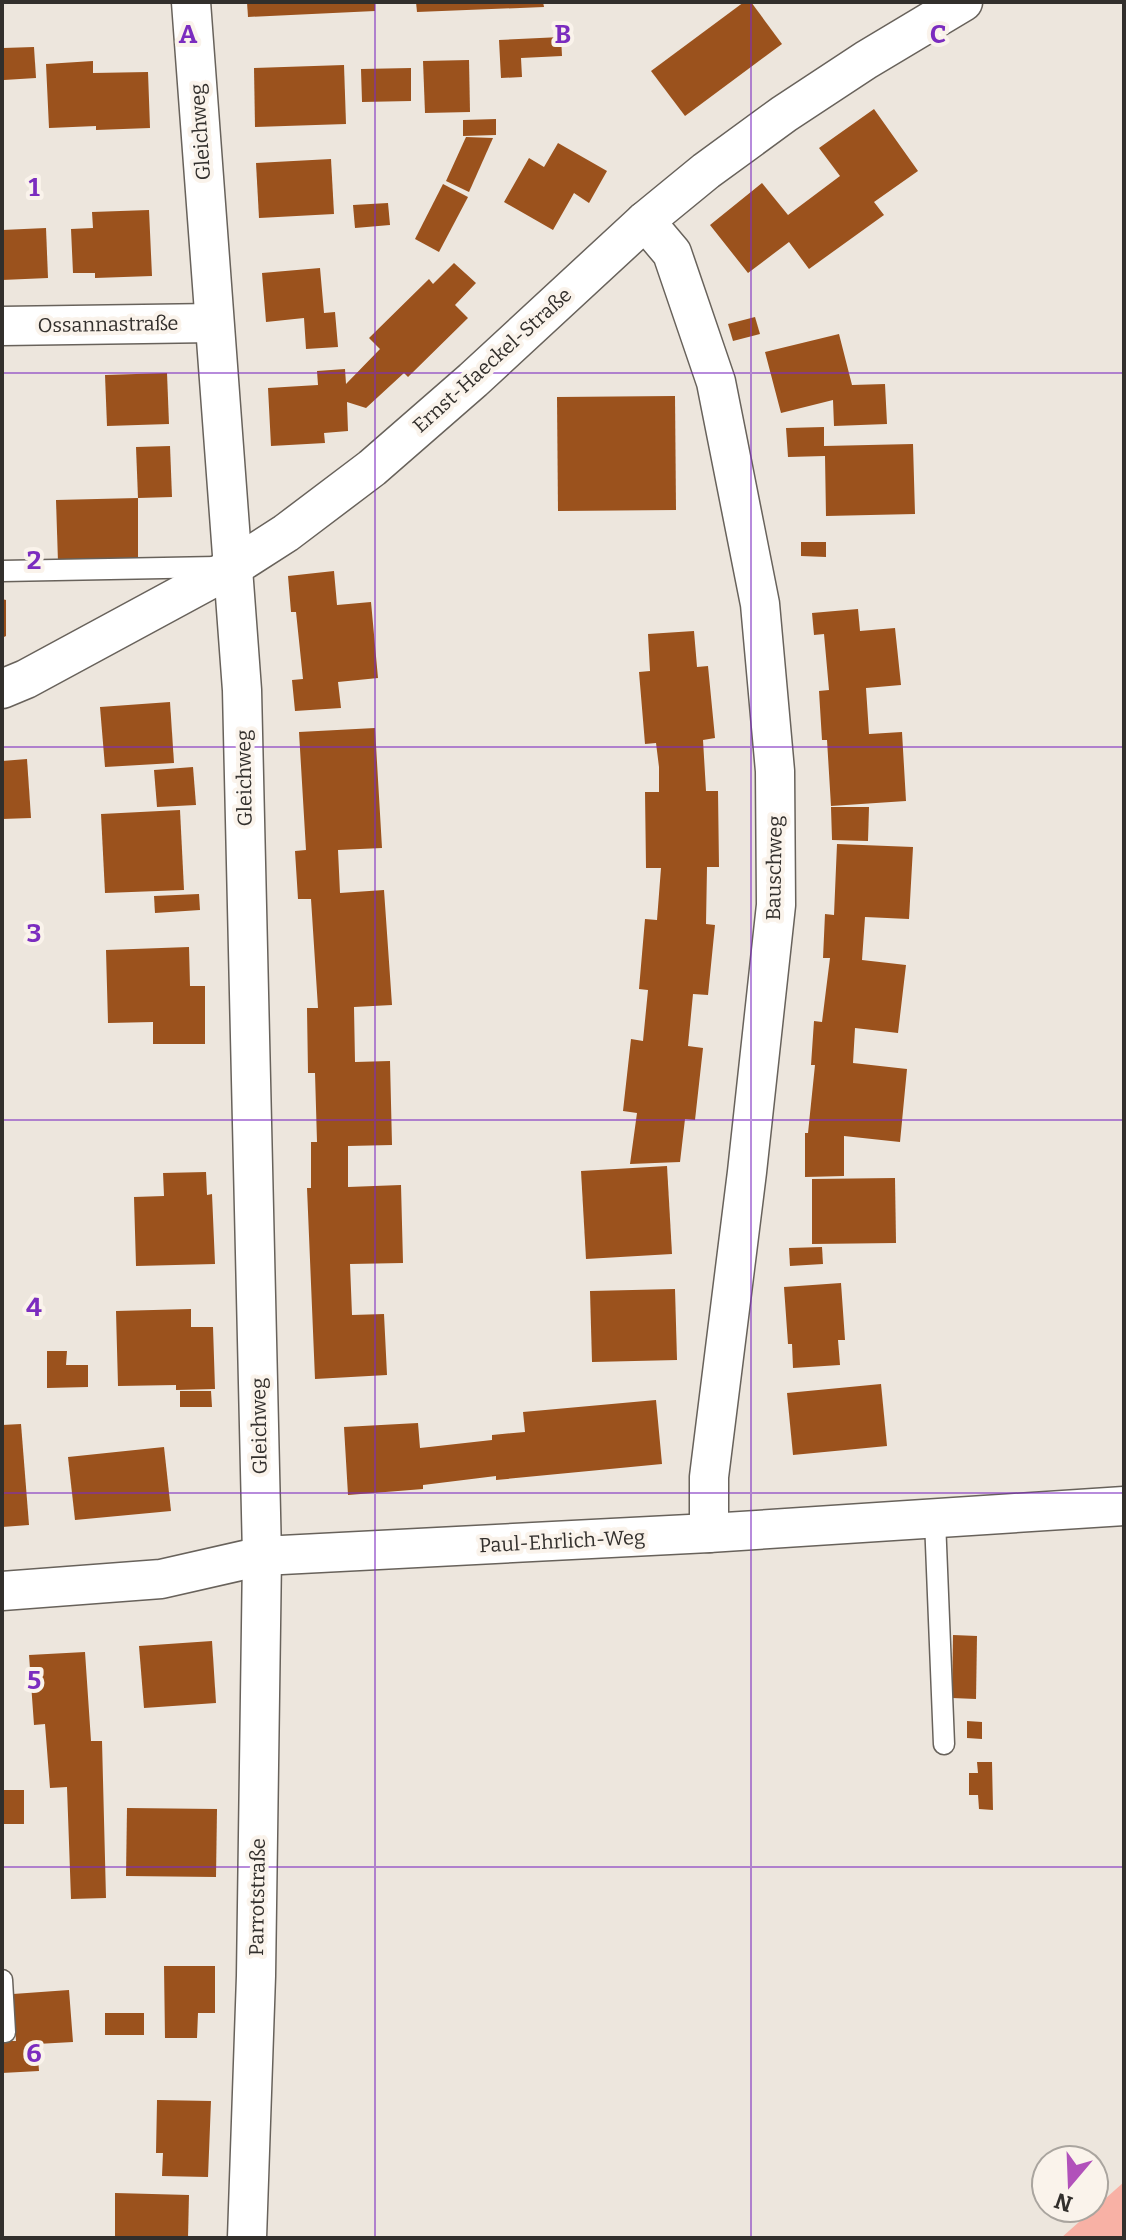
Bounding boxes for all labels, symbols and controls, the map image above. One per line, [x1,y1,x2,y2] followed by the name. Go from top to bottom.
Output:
[179,19,198,50] text: A
[555,19,571,50] text: B
[930,19,946,50] text: C
[185,83,215,181] street label: Gleichweg
[28,172,40,203] text: 1
[408,282,576,438] street label: Ernst-Haeckel-Straße
[37,311,179,337] street label: Ossannastraße
[27,545,41,576] text: 2
[231,729,257,827] street label: Gleichweg
[761,815,787,921] street label: Bauschweg
[27,918,41,949] text: 3
[26,1292,42,1323] text: 4
[246,1377,272,1475] street label: Gleichweg
[478,1525,646,1557] street label: Paul-Ehrlich-Weg
[27,1665,41,1696] text: 5
[244,1838,270,1956] street label: Parrotstraße
[26,2038,42,2069] text: 6
[1030,2144,1110,2224] north arrow
[1051,2187,1076,2218] text: N

